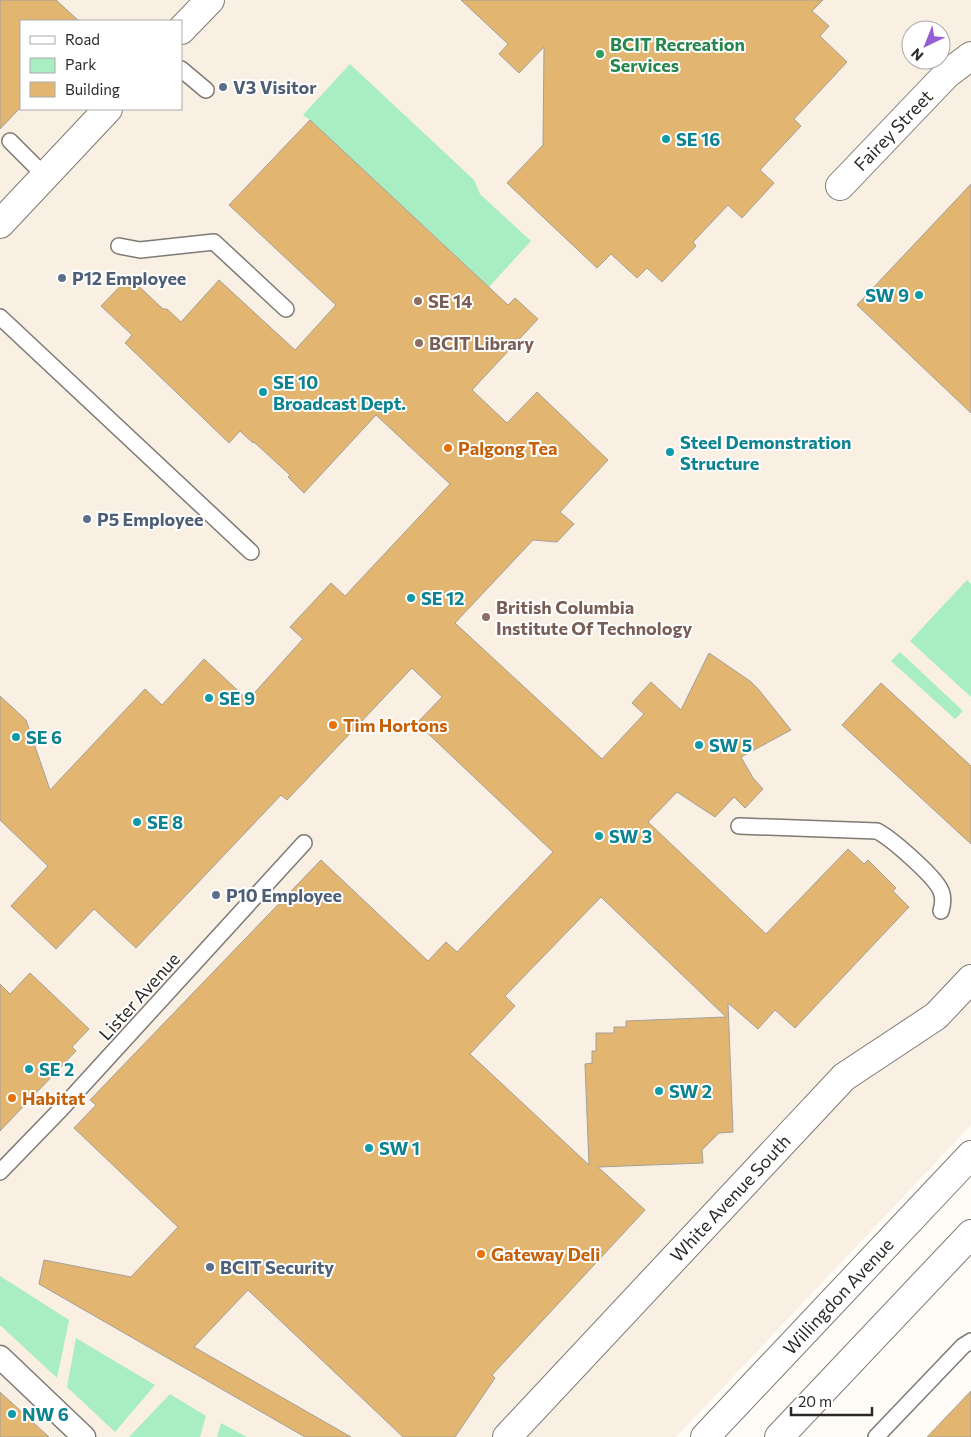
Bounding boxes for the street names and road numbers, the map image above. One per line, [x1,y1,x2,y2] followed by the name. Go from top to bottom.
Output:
[849,85,937,175] street label: Fairey Street
[94,948,184,1044] street label: Lister Avenue
[665,1130,795,1266] street label: White Avenue South
[778,1233,898,1359] street label: Willingdon Avenue

